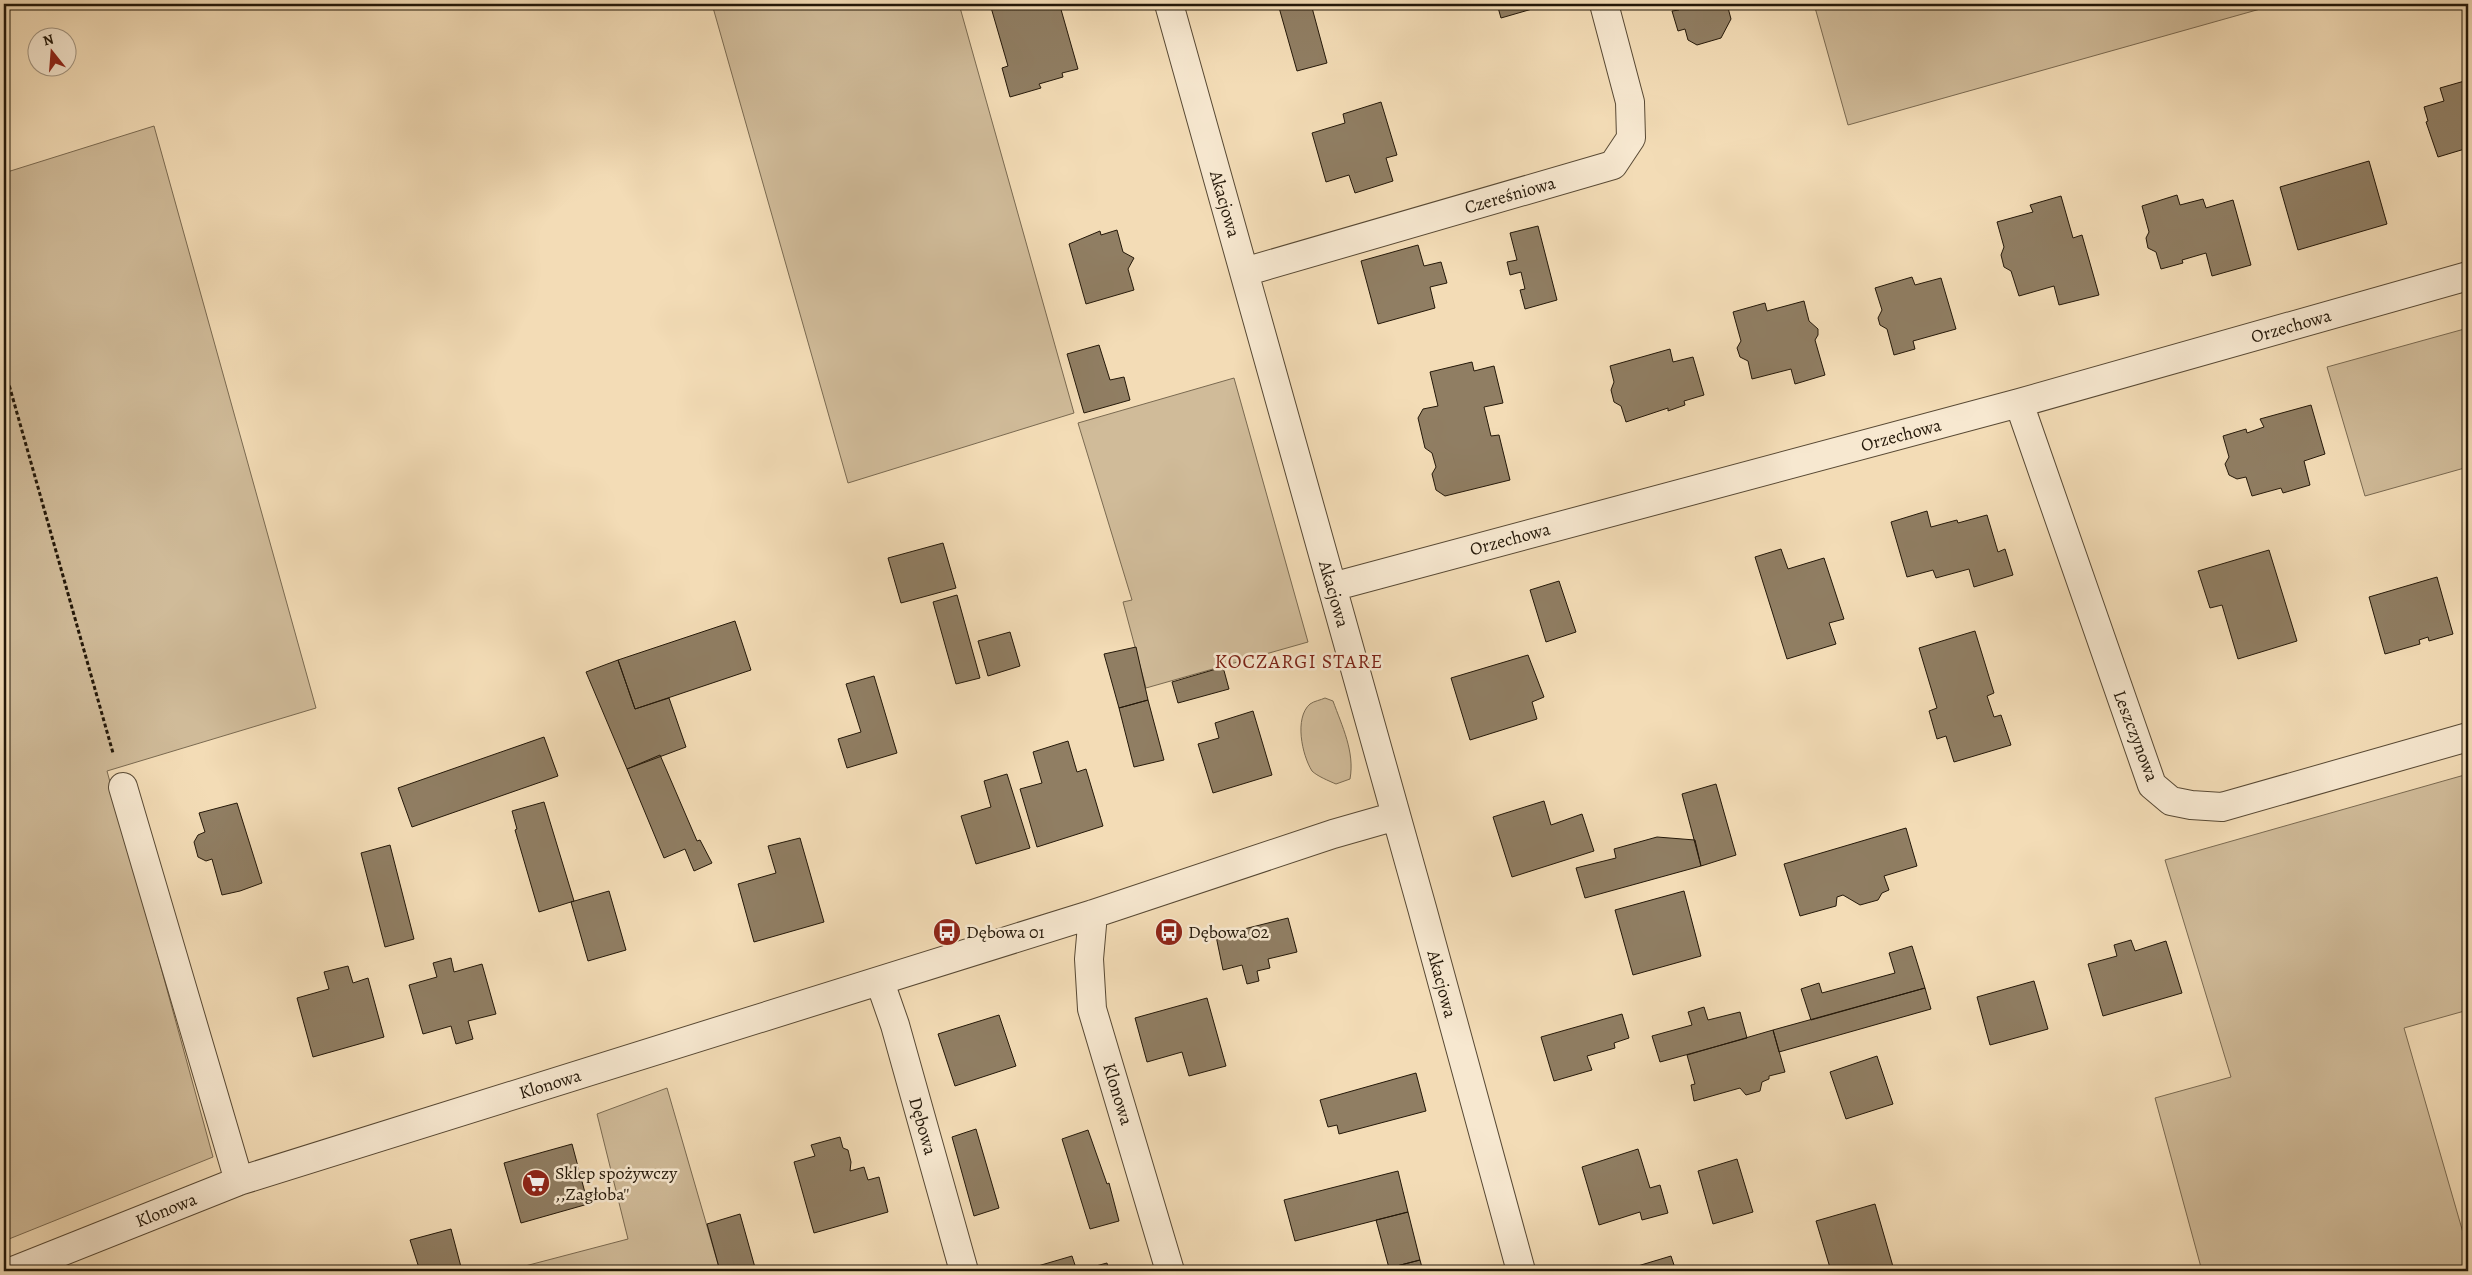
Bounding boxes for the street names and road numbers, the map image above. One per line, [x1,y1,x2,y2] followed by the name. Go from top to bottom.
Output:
[1204,167,1246,241] street label: Akacjowa
[1462,170,1559,219] street label: Czereśniowa
[2248,303,2335,349] street label: Orzechowa
[1858,413,1944,457] street label: Orzechowa
[1467,517,1553,561] street label: Orzechowa
[1313,557,1355,631] street label: Akacjowa
[2108,687,2165,786] street label: Leszczynowa
[1421,947,1463,1021] street label: Akacjowa
[1097,1060,1139,1129] street label: Klonowa
[516,1063,585,1105] street label: Klonowa
[903,1094,943,1158] street label: Dębowa
[132,1187,201,1233] street label: Klonowa

